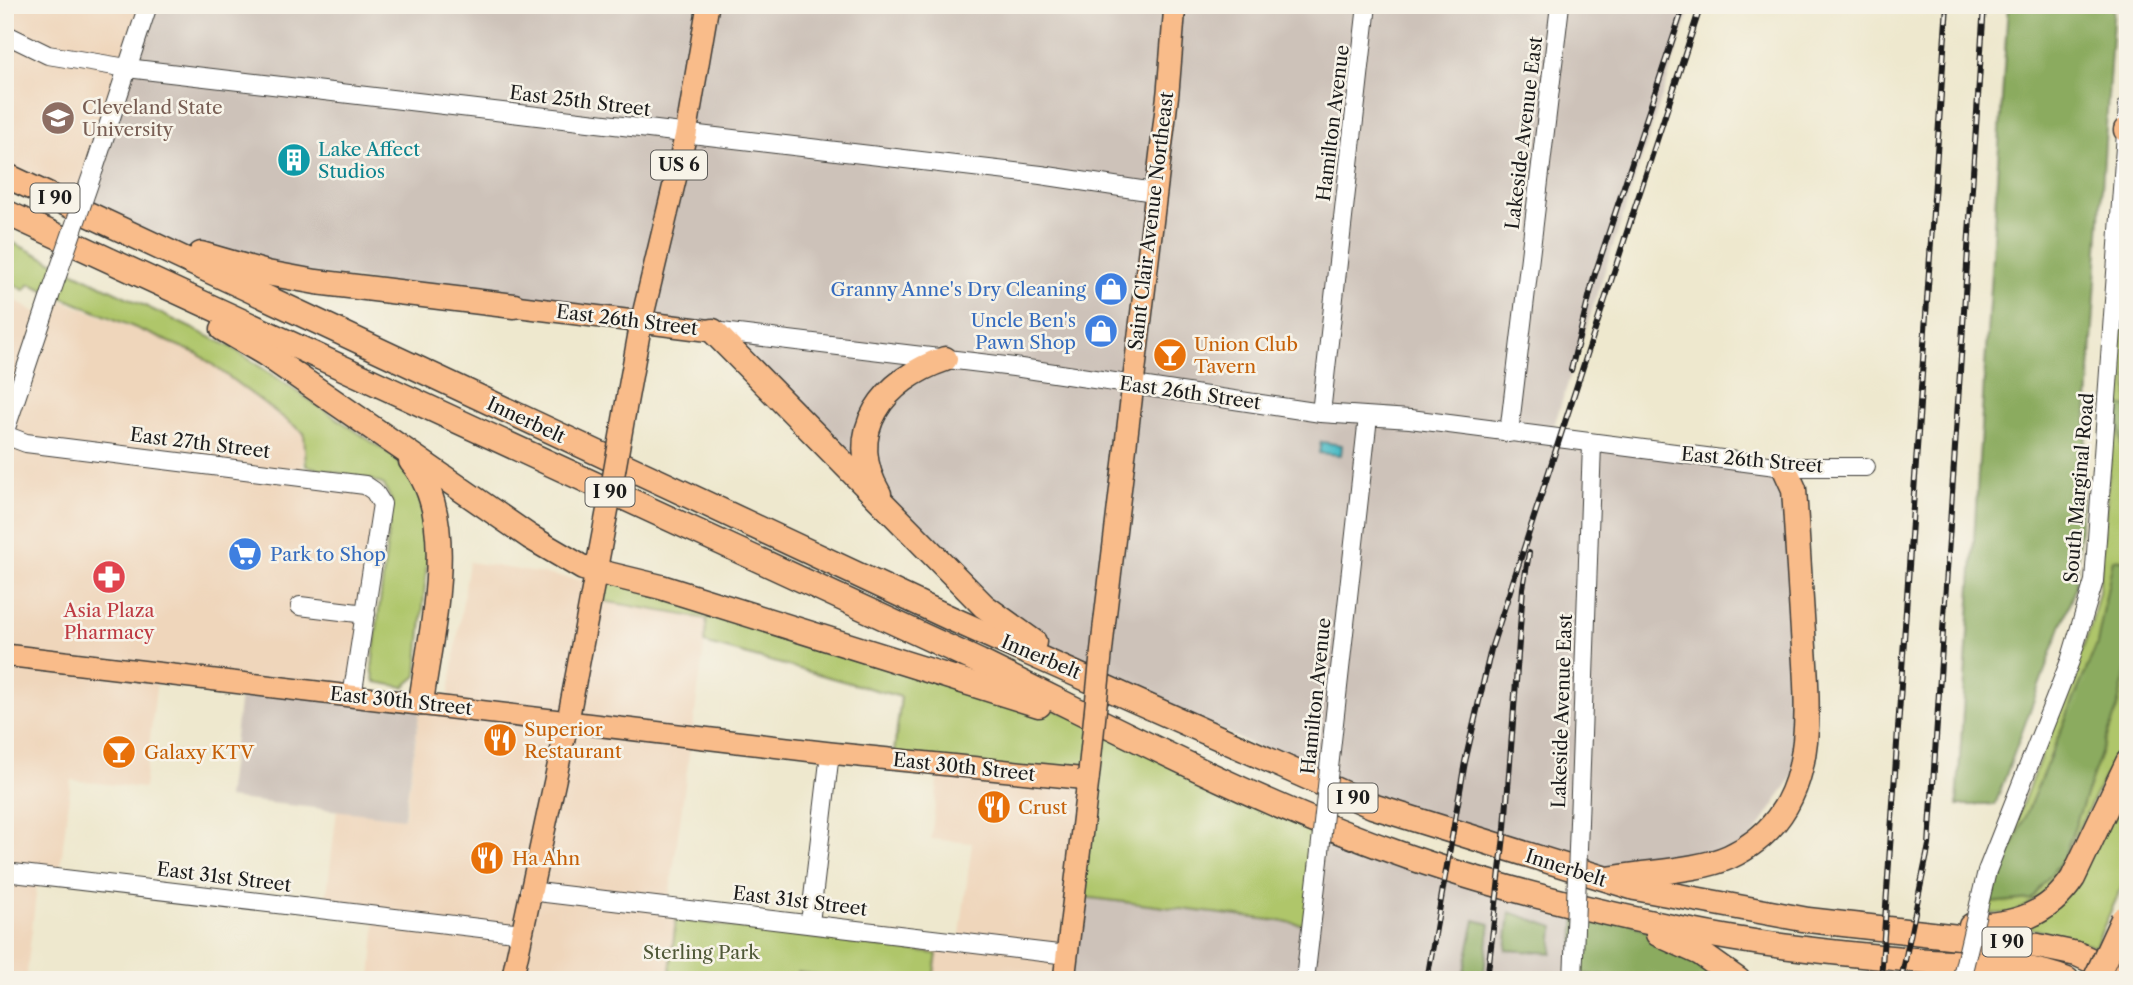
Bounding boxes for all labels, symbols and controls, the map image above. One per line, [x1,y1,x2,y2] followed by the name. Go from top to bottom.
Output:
[1501,35,1547,231] street label: Lakeside Avenue East
[1312,44,1354,202] street label: Hamilton Avenue
[508,81,652,121] street label: East 25th Street
[1124,90,1178,352] street label: Saint Clair Avenue Northeast
[82,96,223,141] place label: Cleveland State University
[39,99,77,137] school or university icon: Cleveland State University
[318,138,420,183] place label: Lake Affect Studios
[275,141,313,179] building icon: Lake Affect Studios
[651,150,707,180] road number: US 6
[30,183,80,212] road number: I 90
[1092,270,1130,308] shop icon: Granny Anne's Dry Cleaning
[831,278,1087,301] place label: Granny Anne's Dry Cleaning
[555,300,699,340] street label: East 26th Street
[971,309,1076,354] place label: Uncle Ben's Pawn Shop
[1082,312,1120,350] shop icon: Uncle Ben's Pawn Shop
[1194,333,1298,378] place label: Union Club Tavern
[1151,336,1189,374] bar icon: Union Club Tavern
[1118,372,1263,414] street label: East 26th Street
[483,392,569,448] street label: Innerbelt
[2059,392,2099,584] street label: South Marginal Road
[129,423,272,463] street label: East 27th Street
[1680,442,1824,478] street label: East 26th Street
[586,478,634,506] road number: I 90
[226,535,264,573] supermarket icon: Park to Shop
[270,543,386,566] place label: Park to Shop
[90,558,128,596] pharmacy icon: Asia Plaza Pharmacy
[62,599,155,644] place label: Asia Plaza Pharmacy
[1547,613,1577,809] street label: Lakeside Avenue East
[1296,617,1336,775] street label: Hamilton Avenue
[998,630,1084,684] street label: Innerbelt
[329,682,474,720] street label: East 30th Street
[524,718,622,763] place label: Superior Restaurant
[481,721,519,759] restaurant icon: Superior Restaurant
[100,733,138,771] bar icon: Galaxy KTV
[144,741,255,764] place label: Galaxy KTV
[892,748,1037,786] street label: East 30th Street
[1328,784,1378,812] road number: I 90
[975,788,1013,826] restaurant icon: Crust
[1018,796,1068,819] place label: Crust
[468,839,506,877] restaurant icon: Ha Ahn
[1522,844,1610,892] street label: Innerbelt
[512,847,580,870] place label: Ha Ahn
[155,857,293,897] street label: East 31st Street
[731,881,869,921] street label: East 31st Street
[1982,928,2032,957] road number: I 90
[643,941,760,964] park label: Sterling Park

